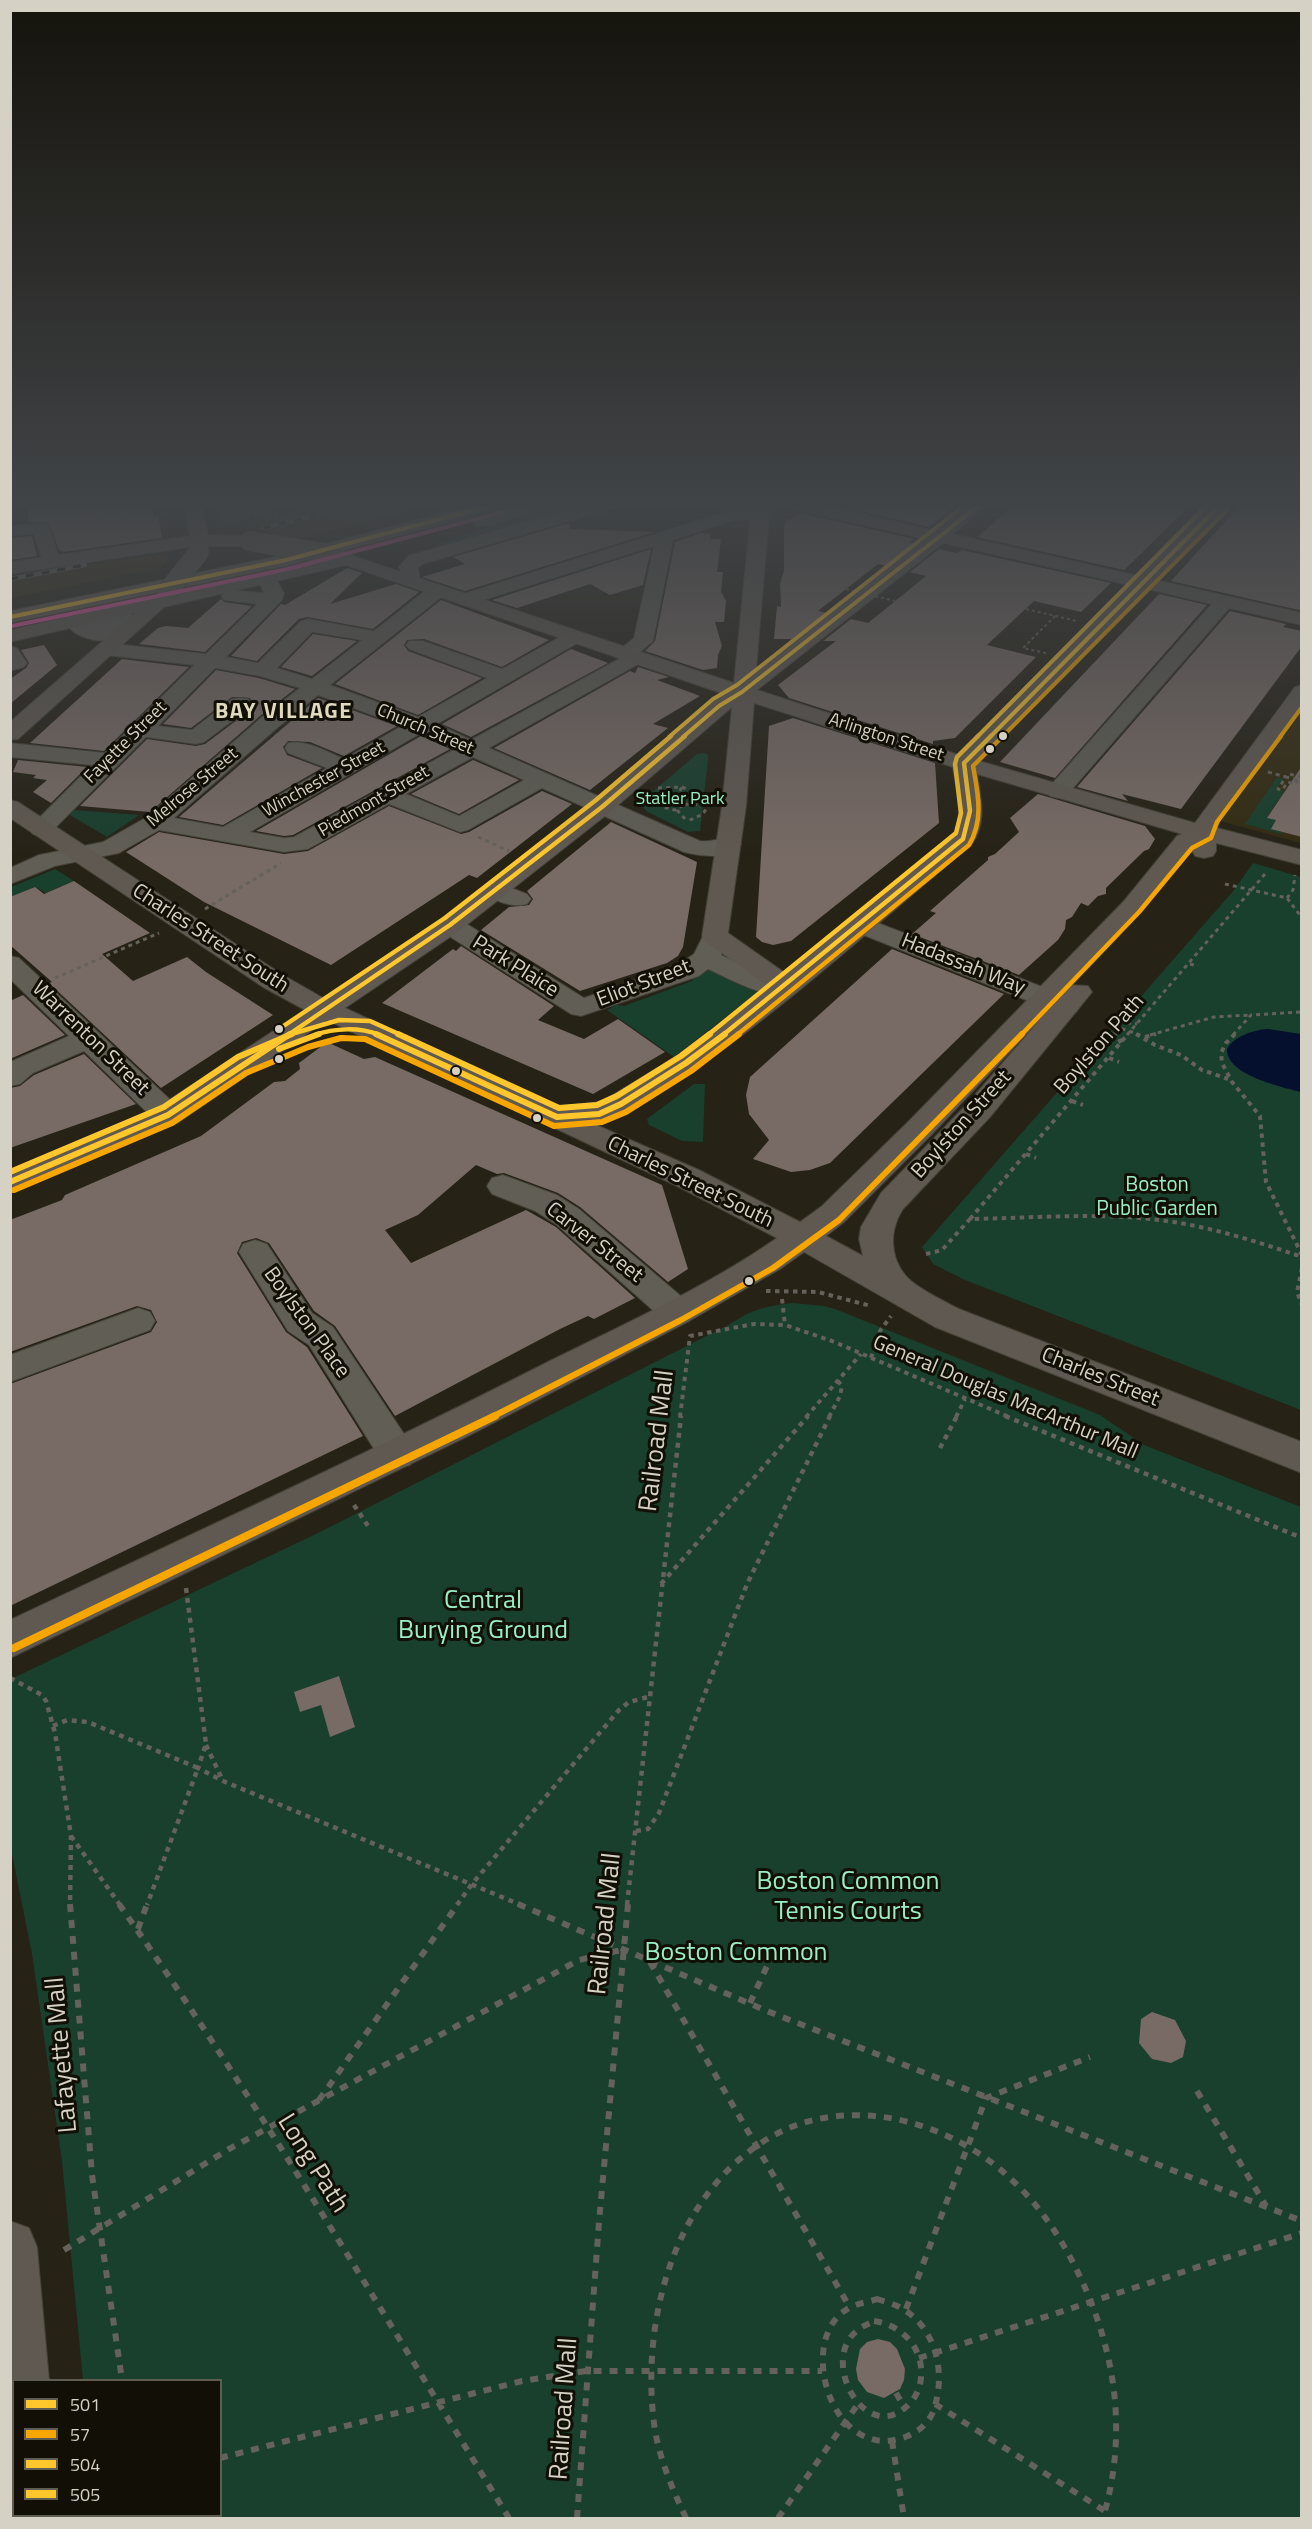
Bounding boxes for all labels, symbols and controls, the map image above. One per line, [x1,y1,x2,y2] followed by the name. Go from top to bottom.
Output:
[80,697,172,789] street label: Fayette Street
[215,700,353,726] district label: BAY VILLAGE
[373,700,477,760] street label: Church Street
[826,709,946,767] street label: Arlington Street
[997,730,1009,742] unlabelled marker
[259,737,389,823] street label: Winchester Street
[984,743,996,755] unlabelled marker
[143,744,243,832] street label: Melrose Street
[315,762,433,842] street label: Piedmont Street
[635,789,725,811] park label: Statler Park
[127,879,293,999] street label: Charles Street South
[897,929,1029,1001] street label: Hadassah Way
[467,931,563,1003] street label: Park Plaice
[594,955,694,1013] street label: Eliot Street
[26,977,154,1101] street label: Warrenton Street
[1050,990,1150,1100] street label: Boylston Path
[273,1023,285,1035] unlabelled marker
[273,1053,285,1065] unlabelled marker
[450,1065,462,1077] unlabelled marker
[907,1066,1017,1184] street label: Boylston Street
[531,1112,543,1124] unlabelled marker
[603,1132,777,1234] street label: Charles Street South
[1096,1173,1218,1223] park label: Boston Public Garden
[541,1197,647,1289] street label: Carver Street
[257,1263,355,1383] street label: Boylston Place
[743,1275,755,1287] unlabelled marker
[869,1331,1141,1465] street label: General Douglas MacArthur Mall
[1038,1343,1162,1413] street label: Charles Street
[634,1368,682,1514] street label: Railroad Mall
[398,1586,568,1648] park label: Central Burying Ground
[583,1851,629,1997] street label: Railroad Mall
[756,1867,940,1928] park label: Boston Common Tennis Courts
[644,1938,828,1970] park label: Boston Common
[41,1976,85,2134] street label: Lafayette Mall
[269,2109,355,2219] street label: Long Path
[544,2337,586,2481] street label: Railroad Mall
[12,2379,222,2517] legend
[70,2391,100,2418] text: 501
[70,2421,90,2448] text: 57
[70,2451,100,2478] text: 504
[70,2481,100,2508] text: 505

